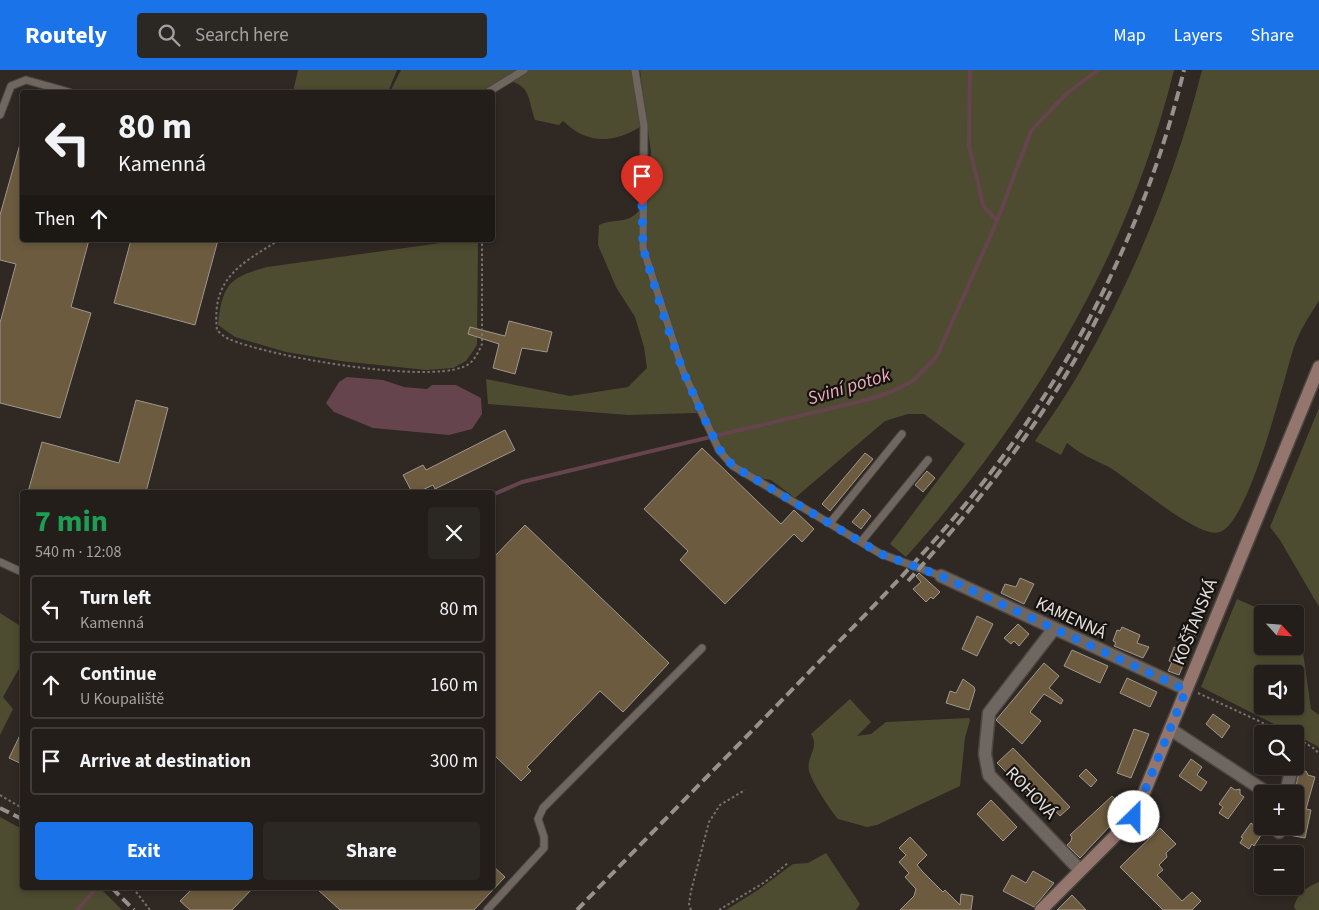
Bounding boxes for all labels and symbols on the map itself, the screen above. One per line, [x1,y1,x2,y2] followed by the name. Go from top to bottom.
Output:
[621,155,663,206] pin
[804,361,895,412] water label: Sviní potok
[1166,575,1224,669] street label: KOŠŤANSKÁ
[1031,591,1111,645] street label: KAMENNÁ
[1254,605,1304,655] north arrow
[1000,761,1063,825] street label: ROHOVÁ
[1107,790,1159,842] position arrow

